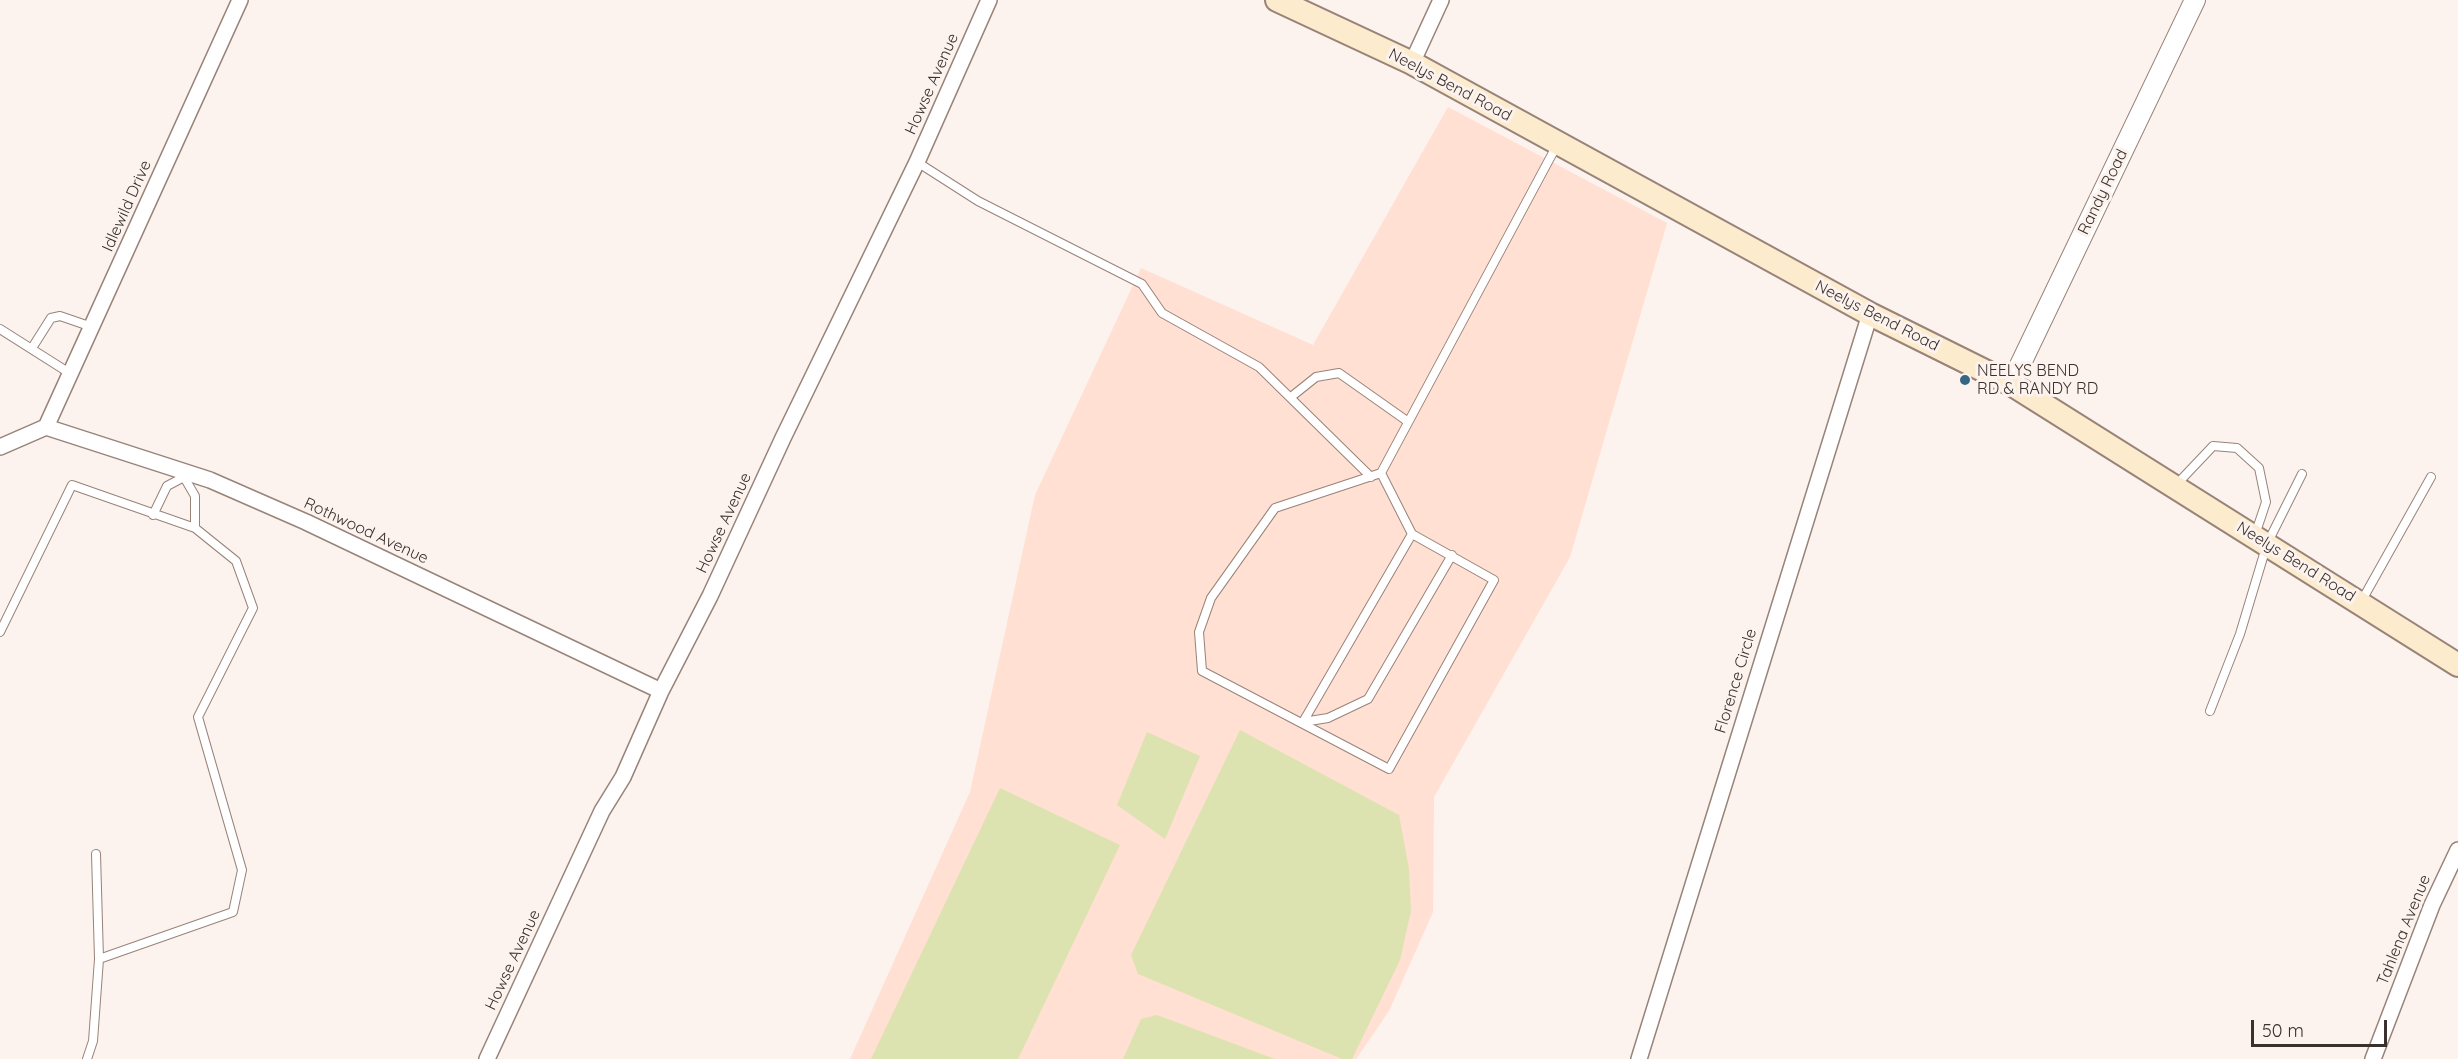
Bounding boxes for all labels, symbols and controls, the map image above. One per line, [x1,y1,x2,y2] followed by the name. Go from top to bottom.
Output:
[901,30,963,138] street label: Howse Avenue
[1385,45,1515,125] street label: Neelys Bend Road
[2074,146,2132,238] street label: Randy Road
[98,157,156,255] street label: Idlewild Drive
[1812,276,1942,356] street label: Neelys Bend Road
[1977,361,2098,399] place label: NEELYS BEND RD & RANDY RD
[1958,373,1972,387] marker: NEELYS BEND RD & RANDY RD
[692,470,756,576] street label: Howse Avenue
[301,494,431,568] street label: Rothwood Avenue
[2233,518,2359,606] street label: Neelys Bend Road
[1711,626,1761,736] street label: Florence Circle
[2373,872,2435,988] street label: Tahlena Avenue
[481,907,545,1013] street label: Howse Avenue
[2254,1008,2390,1046] scale bar
[2262,1019,2304,1042] text: 50 m

